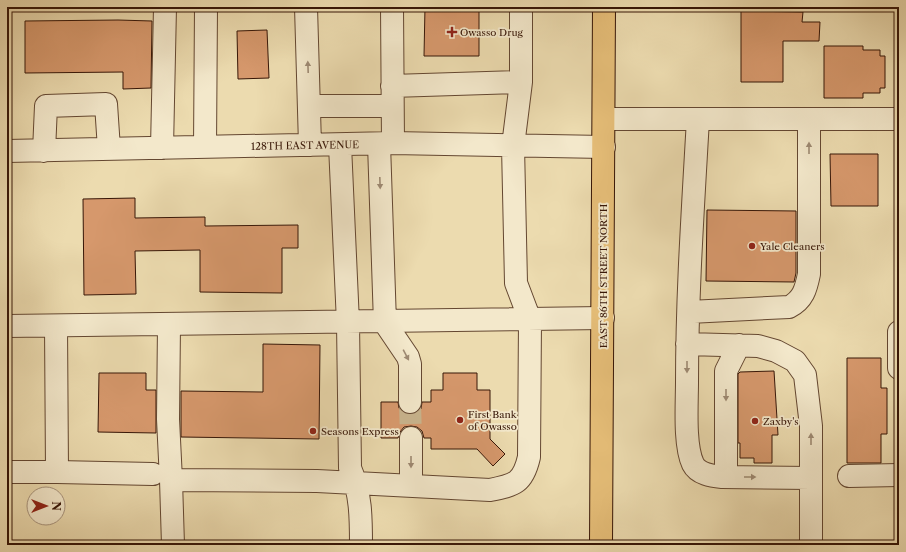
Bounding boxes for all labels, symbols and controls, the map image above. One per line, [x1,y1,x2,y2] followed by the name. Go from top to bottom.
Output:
[460,26,524,39] place label: Owasso Drug
[447,27,457,37] marker: Owasso Drug
[305,60,311,73] one-way arrow
[251,138,359,153] street label: 128TH EAST AVENUE
[806,141,812,154] one-way arrow
[377,177,384,189] one-way arrow
[597,203,610,348] street label: EAST 86TH STREET NORTH
[759,240,825,253] place label: Yale Cleaners
[747,241,757,251] marker: Yale Cleaners
[403,349,409,361] one-way arrow
[684,361,690,374] one-way arrow
[723,389,729,402] one-way arrow
[468,408,518,433] place label: First Bank of Owasso
[455,415,465,425] marker: First Bank of Owasso
[763,415,799,428] place label: Zaxby's
[750,416,760,426] marker: Zaxby's
[321,425,399,438] place label: Seasons Express
[308,426,318,436] marker: Seasons Express
[808,432,814,445] one-way arrow
[408,456,414,469] one-way arrow
[744,474,756,481] one-way arrow
[26,486,66,526] north arrow
[49,501,63,511] text: N

